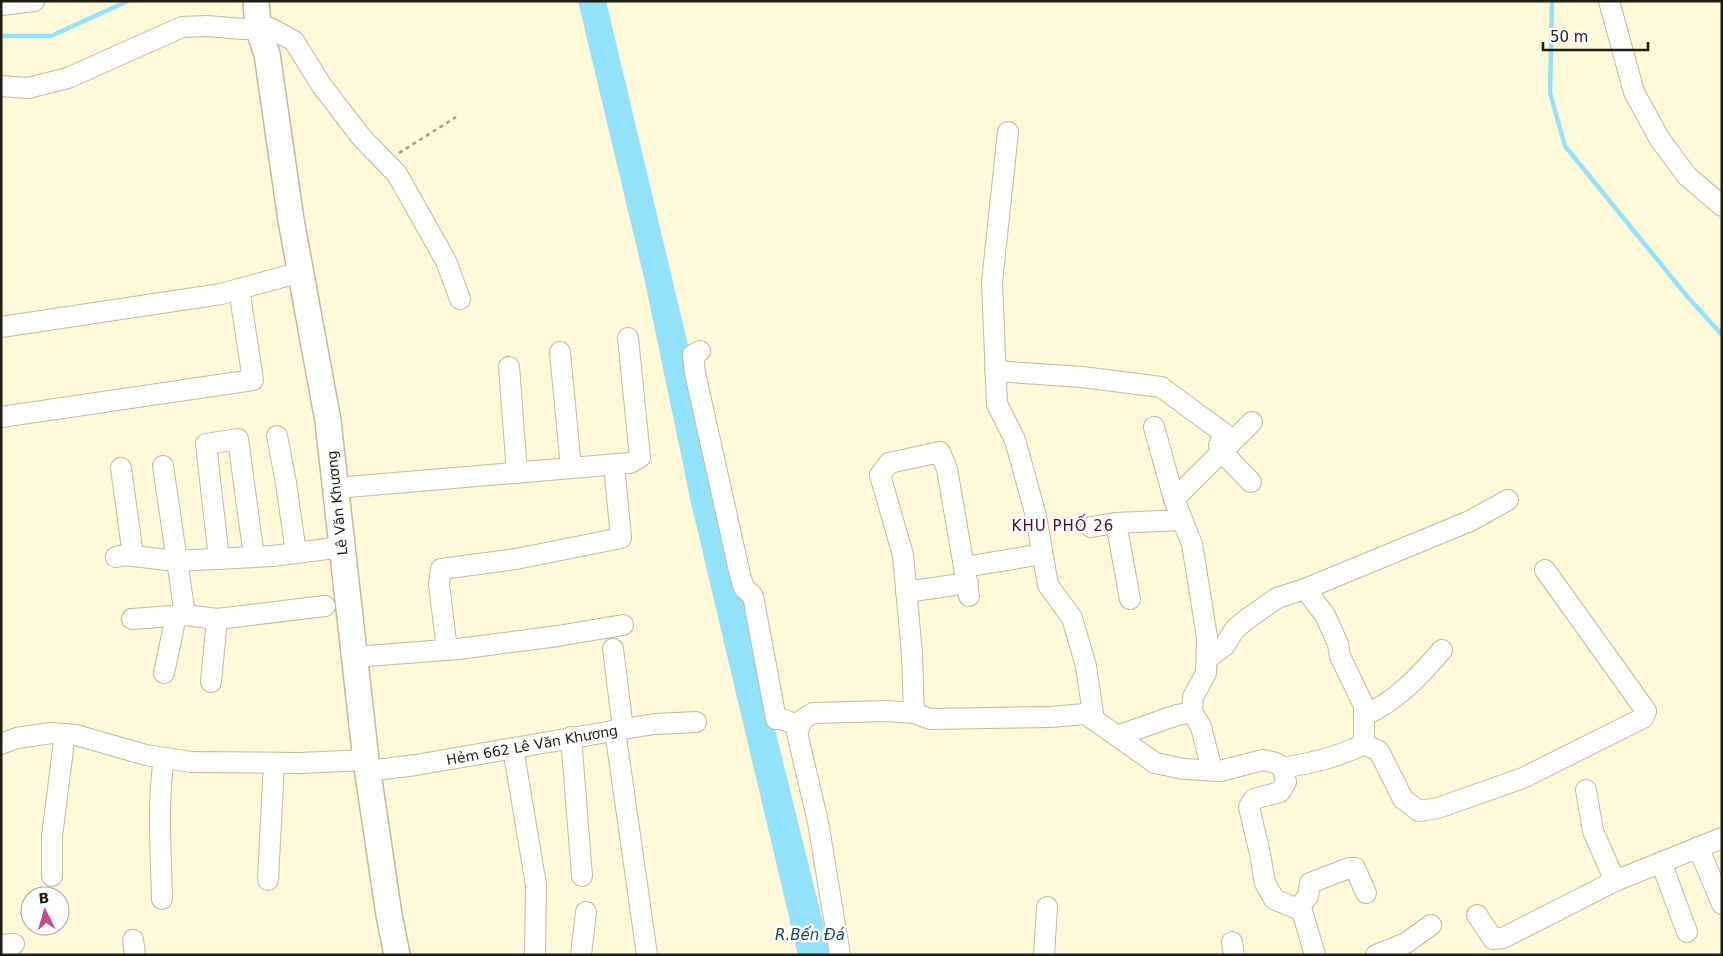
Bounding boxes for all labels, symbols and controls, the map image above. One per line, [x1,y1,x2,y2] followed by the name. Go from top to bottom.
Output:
[1543,20,1648,52] scale bar
[1550,28,1588,46] text: 50 m
[324,450,350,556] street label: Lê Văn Khương
[1012,514,1114,535] district label: KHU PHỐ 26
[445,722,619,768] street label: Hẻm 662 Lê Văn Khương
[20,886,70,936] north arrow
[38,890,50,906] text: B
[775,926,845,944] water label: R.Bến Đá

